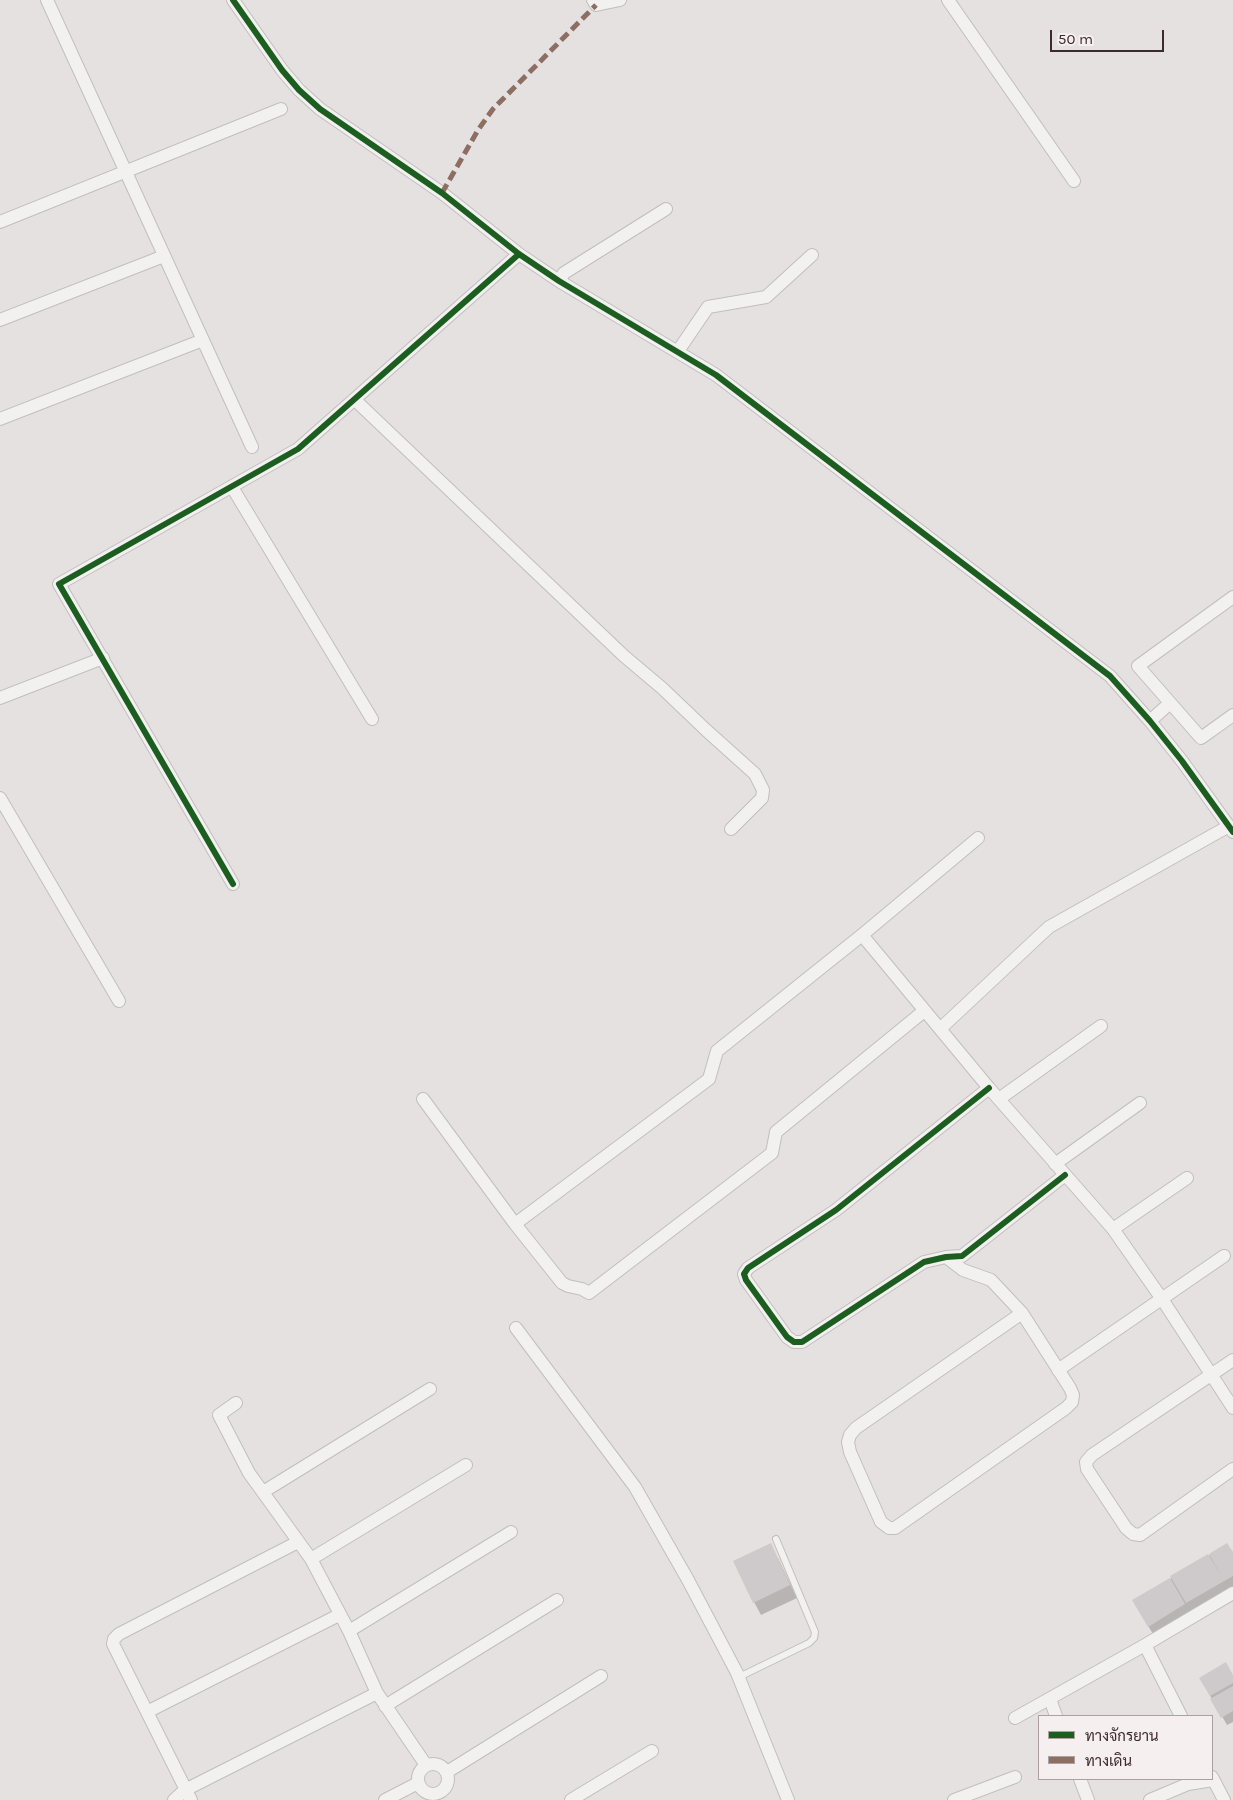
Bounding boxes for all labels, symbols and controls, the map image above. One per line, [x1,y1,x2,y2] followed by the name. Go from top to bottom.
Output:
[1053,20,1167,52] scale bar
[1058,30,1093,48] text: 50 m
[1038,1715,1213,1780] legend
[1085,1727,1159,1745] text: ทางจักรยาน
[1085,1752,1132,1770] text: ทางเดิน

